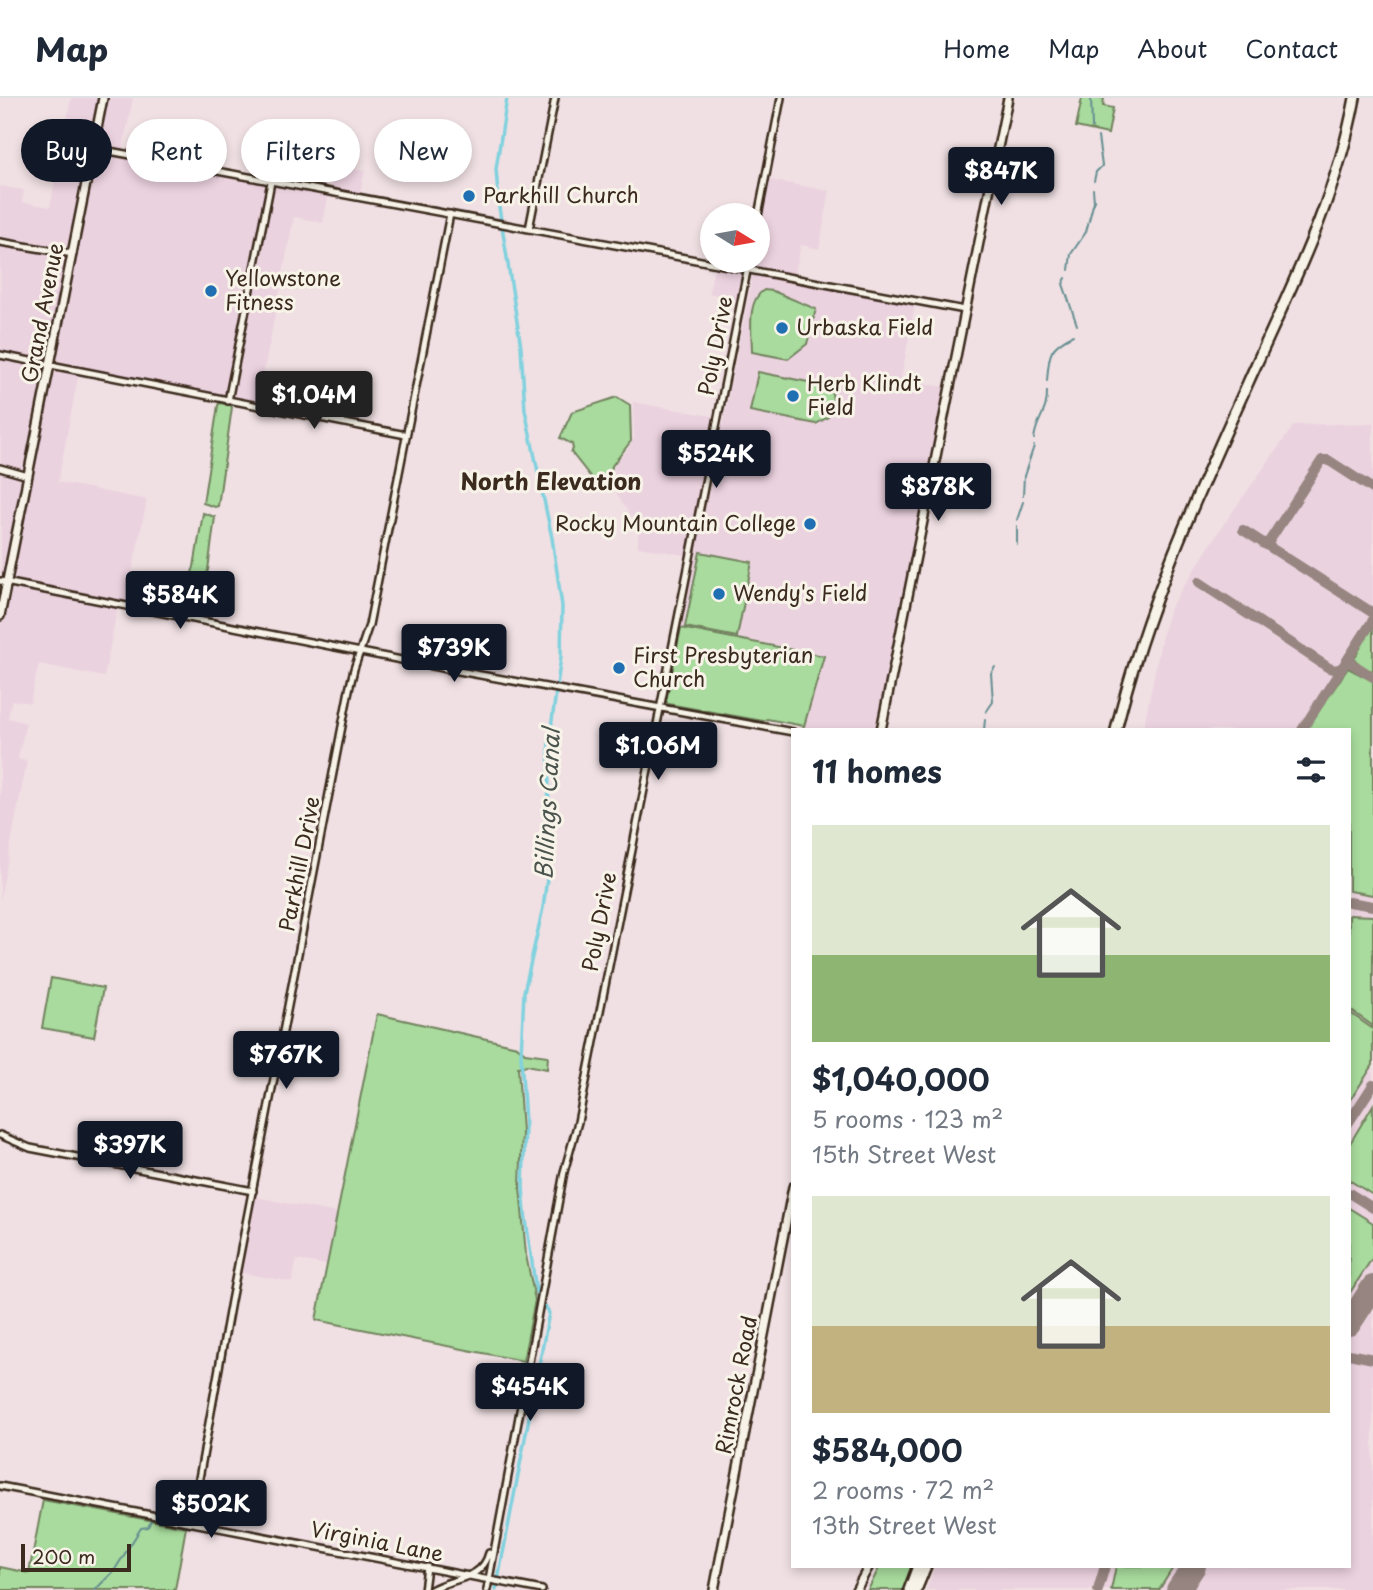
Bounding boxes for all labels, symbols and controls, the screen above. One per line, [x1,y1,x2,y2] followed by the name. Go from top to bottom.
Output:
[35,23,108,73] text: Map
[943,30,1010,66] text: Home
[1048,30,1099,66] text: Map
[1137,30,1207,66] text: About
[1245,30,1338,66] text: Contact
[21,119,112,182] chip: Buy
[126,119,227,182] chip: Rent
[241,119,360,182] chip: Filters
[374,119,472,182] chip: New
[952,148,1050,207] pin: $847K
[964,152,1038,187] text: $847K
[483,178,639,210] place label: Parkhill Church
[461,188,477,204] marker: Parkhill Church
[700,203,770,273] north arrow
[700,203,770,273] map controls
[12,240,70,385] street label: Grand Avenue
[225,261,341,317] place label: Yellowstone Fitness
[203,283,219,299] marker: Yellowstone Fitness
[689,293,739,398] street label: Poly Drive
[796,310,933,342] place label: Urbaska Field
[774,320,790,336] marker: Urbaska Field
[807,366,921,422] place label: Herb Klindt Field
[257,372,371,431] pin: $1.04M
[271,376,357,411] text: $1.04M
[785,388,801,404] marker: Herb Klindt Field
[667,430,765,490] pin: $524K
[678,435,754,470] text: $524K
[461,463,641,498] district label: North Elevation
[889,464,987,523] pin: $878K
[901,468,975,503] text: $878K
[555,506,796,538] place label: Rocky Mountain College
[802,516,818,532] marker: Rocky Mountain College
[131,572,229,631] pin: $584K
[142,576,218,611] text: $584K
[733,576,867,608] place label: Wendy's Field
[711,586,727,602] marker: Wendy's Field
[405,624,503,684] pin: $739K
[418,629,491,664] text: $739K
[633,638,813,694] place label: First Presbyterian Church
[611,660,627,676] marker: First Presbyterian Church
[601,722,715,782] pin: $1.06M
[525,724,568,880] water label: Billings Canal
[615,727,701,762] text: $1.06M
[812,748,942,793] text: 11 homes
[1292,751,1330,789] icon: filters
[269,793,327,934] street label: Parkhill Drive
[573,869,623,974] street label: Poly Drive
[1008,870,1134,996] icon: home
[237,1032,335,1091] pin: $767K
[249,1036,323,1071] text: $767K
[812,1056,990,1101] text: $1,040,000
[812,1101,1003,1136] text: 5 rooms · 123 m²
[81,1122,179,1181] pin: $397K
[94,1126,166,1161] text: $397K
[812,1136,996,1171] text: 15th Street West
[1008,1241,1134,1367] icon: home
[706,1313,764,1457] street label: Rimrock Road
[481,1364,579,1423] pin: $454K
[491,1368,569,1403] text: $454K
[812,1427,963,1472] text: $584,000
[812,1472,994,1507] text: 2 rooms · 72 m²
[162,1480,260,1540] pin: $502K
[172,1485,250,1520] text: $502K
[812,1507,997,1542] text: 13th Street West
[308,1511,447,1569] street label: Virginia Lane
[21,1541,131,1573] scale bar
[32,1542,95,1570] text: 200 m

